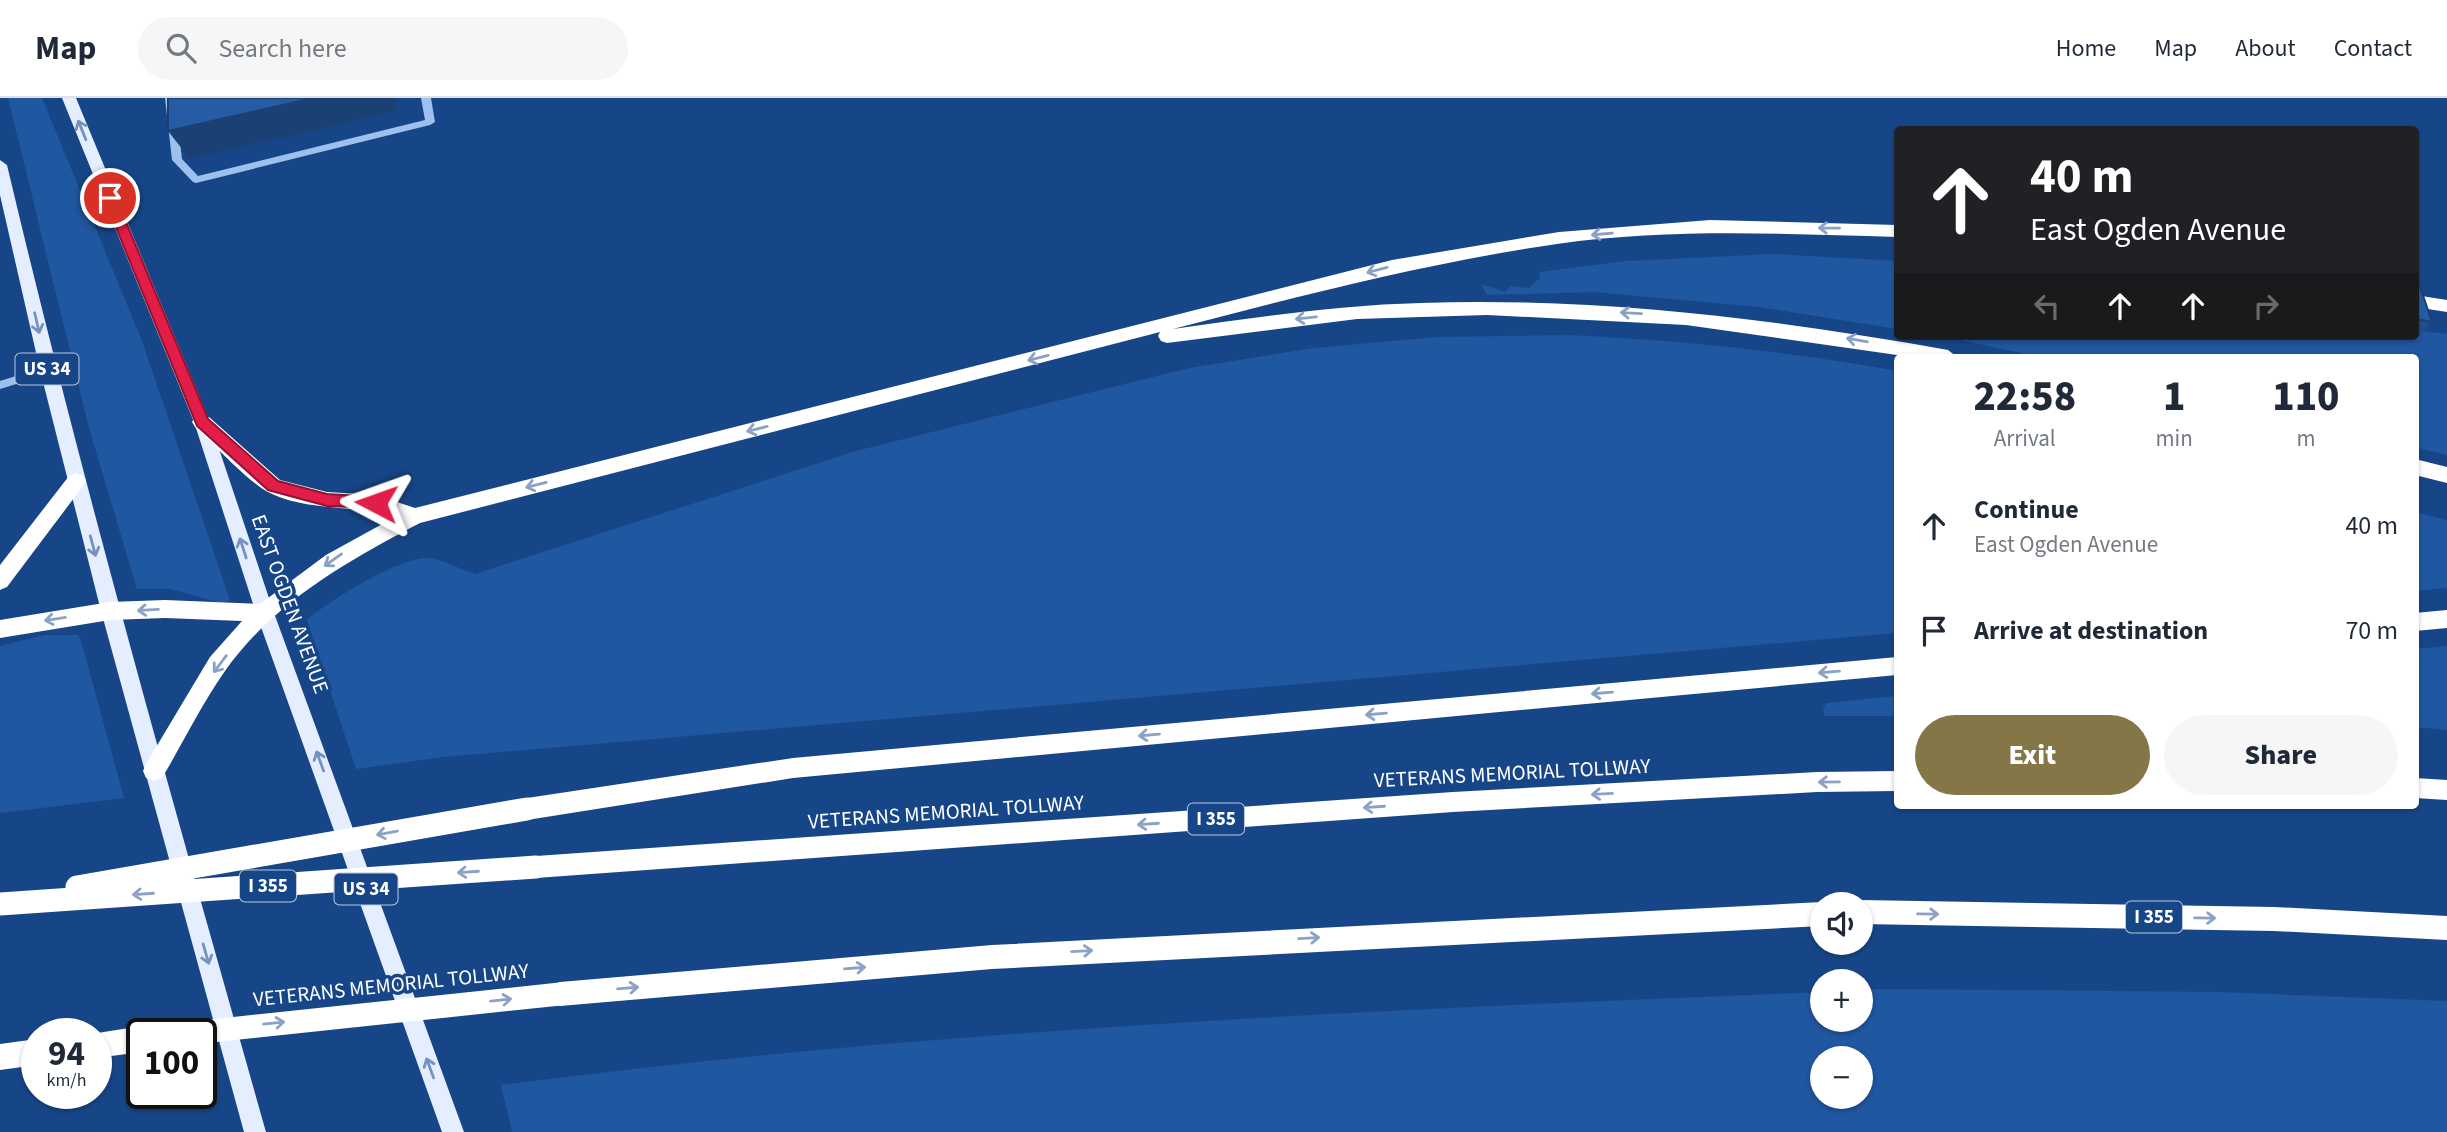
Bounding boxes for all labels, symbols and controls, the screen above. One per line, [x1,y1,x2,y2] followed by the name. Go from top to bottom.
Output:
[138,17,628,80] search box
[35,25,96,72] text: Map
[162,29,200,67] icon: search
[218,30,347,67] text: Search here
[2056,31,2116,66] text: Home
[2154,31,2197,66] text: Map
[2235,31,2296,66] text: About
[2334,31,2412,66] text: Contact
[75,120,88,142] one-way arrow
[2030,142,2134,212] text: 40 m
[1915,154,2006,245] icon: ahead
[80,168,140,228] pin
[91,179,129,217] icon: arrive
[2030,207,2286,253] text: East Ogden Avenue
[1818,222,1841,235] one-way arrow
[1591,228,1613,241] one-way arrow
[1366,264,1389,277] one-way arrow
[2028,287,2066,325] icon: left
[2101,287,2139,325] icon: ahead
[2174,287,2212,325] icon: ahead
[2247,287,2285,325] icon: right
[1620,307,1643,320] one-way arrow
[30,311,44,334] one-way arrow
[1295,312,1318,325] one-way arrow
[1846,333,1869,346] one-way arrow
[1028,352,1050,365] one-way arrow
[16,354,78,384] road number: US 34
[1973,367,2076,427] text: 22:58
[2163,367,2185,427] text: 1
[2272,367,2340,427] text: 110
[1994,422,2056,455] text: Arrival
[2156,422,2193,455] text: min
[2296,422,2315,455] text: m
[746,423,768,436] one-way arrow
[339,466,413,540] position arrow
[525,479,548,492] one-way arrow
[1974,491,2079,528] text: Continue
[1915,507,1953,545] icon: ahead
[2345,507,2398,544] text: 40 m
[244,510,336,698] street label: EAST OGDEN AVENUE
[1974,528,2158,561] text: East Ogden Avenue
[87,534,100,557] one-way arrow
[236,537,249,559] one-way arrow
[324,553,343,567] one-way arrow
[136,603,159,616] one-way arrow
[1915,612,1953,650] icon: arrive
[1974,612,2208,649] text: Arrive at destination
[2345,612,2398,649] text: 70 m
[44,613,67,626] one-way arrow
[213,654,227,673] one-way arrow
[1818,666,1841,679] one-way arrow
[1592,686,1614,699] one-way arrow
[1365,707,1388,720] one-way arrow
[1915,715,2150,795] button: Exit
[2164,715,2398,795] button: Share
[1139,729,1161,742] one-way arrow
[313,751,326,773] one-way arrow
[1373,751,1652,795] street label: VETERANS MEMORIAL TOLLWAY
[1818,775,1841,789] one-way arrow
[807,787,1086,837] street label: VETERANS MEMORIAL TOLLWAY
[1590,787,1613,800] one-way arrow
[1364,801,1386,814] one-way arrow
[1188,804,1244,834] road number: I 355
[1137,818,1159,831] one-way arrow
[376,827,399,840] one-way arrow
[457,866,479,879] one-way arrow
[240,870,296,902] road number: I 355
[334,874,398,904] road number: US 34
[132,888,155,901] one-way arrow
[1810,892,1873,1109] map controls
[1810,892,1873,955] button: sound
[2126,902,2182,932] road number: I 355
[1917,907,1940,920] one-way arrow
[2193,911,2216,925] one-way arrow
[1297,932,1320,945] one-way arrow
[200,943,213,965] one-way arrow
[1070,945,1093,958] one-way arrow
[252,956,531,1014] street label: VETERANS MEMORIAL TOLLWAY
[843,962,866,975] one-way arrow
[1810,969,1873,1032] button: +
[617,981,639,994] one-way arrow
[489,993,511,1006] one-way arrow
[263,1016,285,1029] one-way arrow
[126,1018,217,1109] speed limit sign: 100
[48,1029,85,1079] text: 94
[1810,1046,1873,1109] button: −
[423,1057,435,1079] one-way arrow
[47,1068,86,1093] text: km/h

